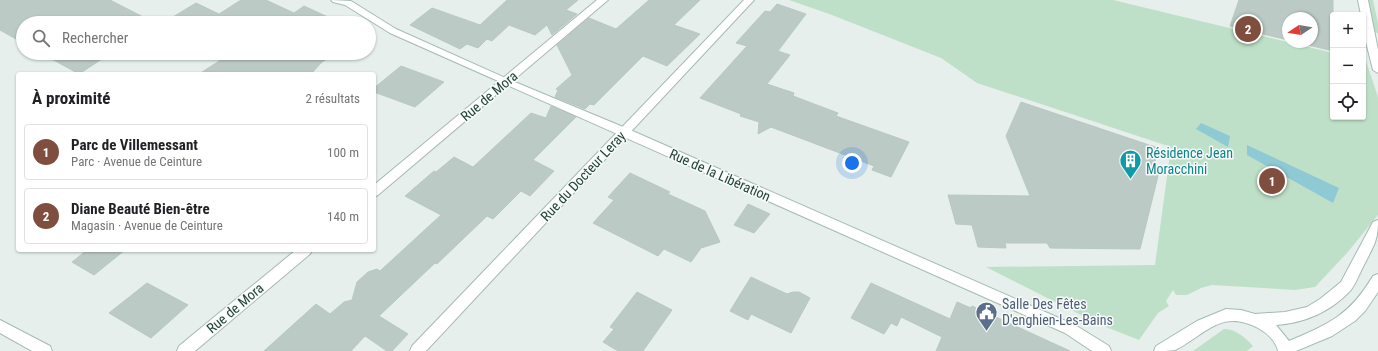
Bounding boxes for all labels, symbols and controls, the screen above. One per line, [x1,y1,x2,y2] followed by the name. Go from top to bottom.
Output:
[1282,12,1318,48] north arrow
[1330,12,1366,120] map controls
[1330,12,1366,48] button: +
[1235,14,1261,44] pin: 2
[16,16,376,60] search box
[30,27,52,49] icon: search
[62,29,128,47] text: Rechercher
[1330,48,1366,84] button: −
[457,68,521,124] street label: Rue de Mora
[1330,84,1366,120] button: locate
[32,88,110,108] text: À proximité
[306,91,360,106] text: 2 résultats
[537,128,629,224] street label: Rue du Docteur Leray
[71,136,198,154] text: Parc de Villemessant
[43,145,49,160] text: 1
[327,145,359,160] text: 100 m
[1146,145,1233,177] place label: Résidence Jean Moracchini
[667,146,773,204] street label: Rue de la Libération
[1118,148,1144,181] building icon: Résidence Jean Moracchini
[842,153,862,173] your location
[71,154,202,169] text: Parc · Avenue de Ceinture
[1259,166,1285,196] pin: 1
[71,200,210,218] text: Diane Beauté Bien-être
[43,209,49,224] text: 2
[327,209,359,224] text: 140 m
[71,218,223,233] text: Magasin · Avenue de Ceinture
[203,280,267,336] street label: Rue de Mora
[1002,296,1113,328] place label: Salle Des Fêtes D'enghien-Les-Bains
[973,299,999,332] public building icon: Salle Des Fêtes D'enghien-Les-Bains

